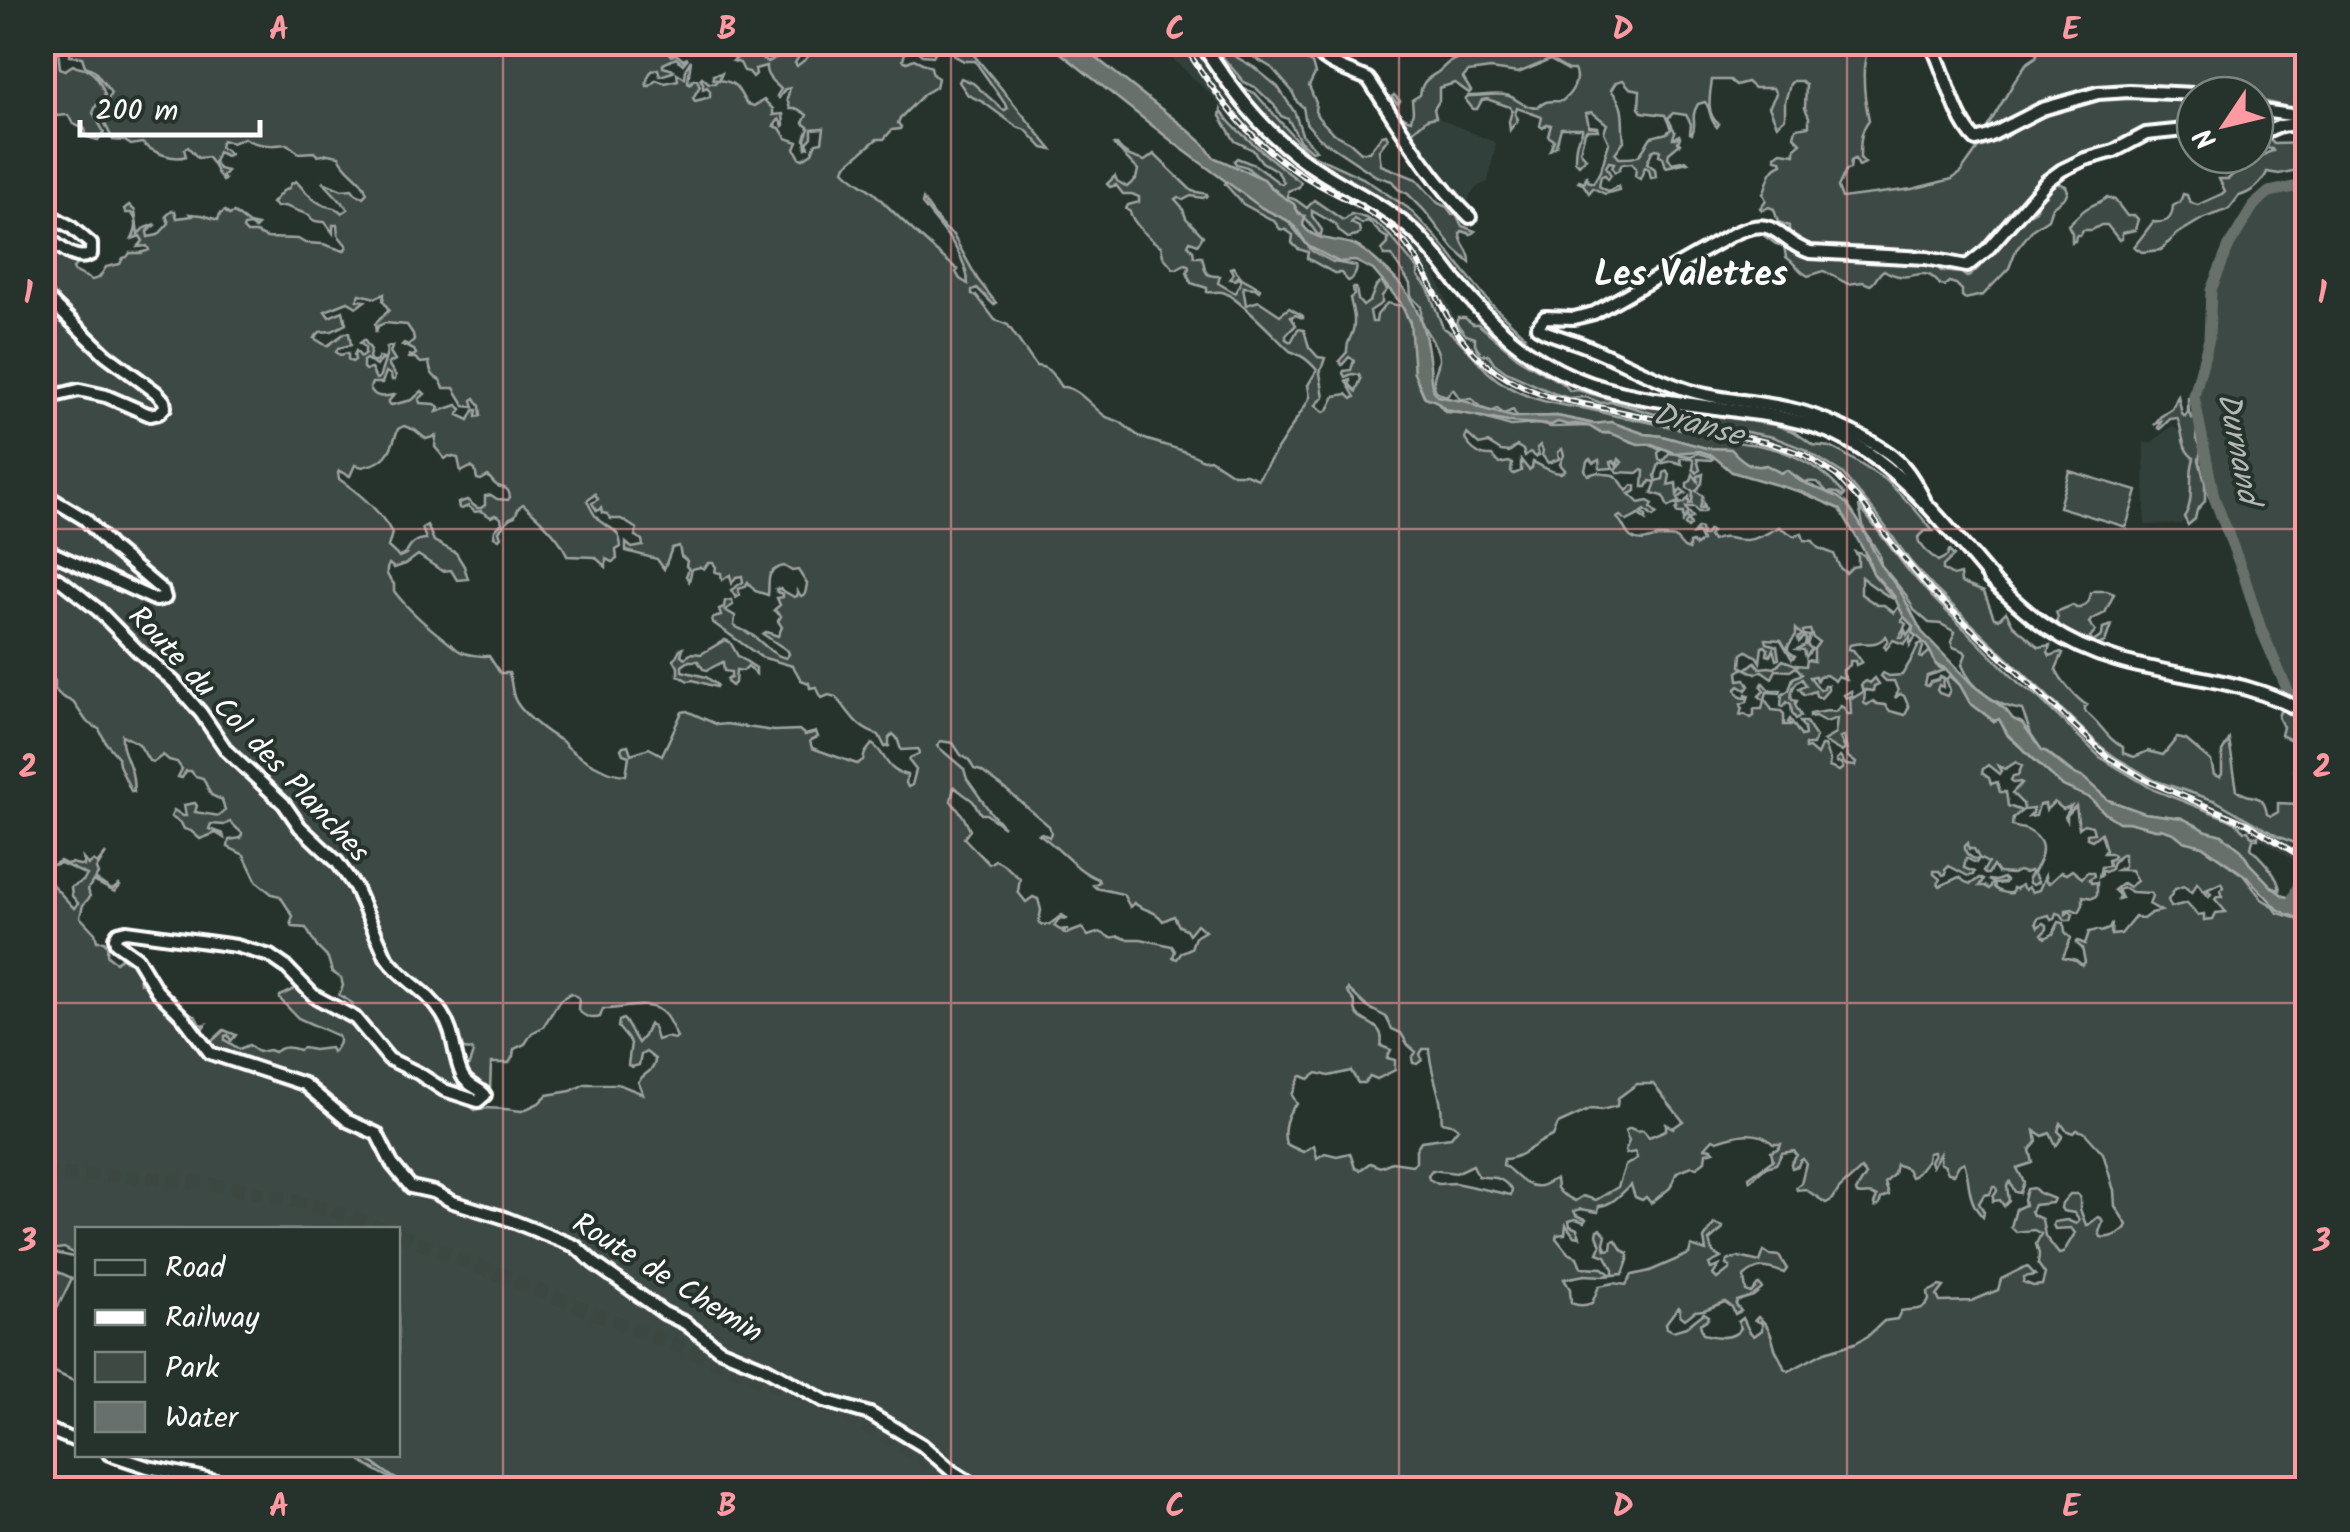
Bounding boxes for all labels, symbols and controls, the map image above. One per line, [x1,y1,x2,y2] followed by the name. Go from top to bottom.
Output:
[269,5,289,56] text: A
[717,5,737,56] text: B
[1165,5,1185,56] text: C
[1612,5,1634,56] text: D
[2062,5,2081,56] text: E
[80,75,260,137] scale bar
[2175,75,2275,175] north arrow
[95,88,178,136] text: 200 m
[2183,117,2230,158] text: N
[1594,248,1788,304] district label: Les Valettes
[23,269,33,320] text: 1
[2317,269,2327,320] text: 1
[2201,388,2274,515] water label: Durnand
[1647,390,1751,463] water label: Dranse
[115,595,381,875] street label: Route du Col des Planches
[19,743,37,794] text: 2
[2313,743,2331,794] text: 2
[562,1201,772,1357] street label: Route de Chemin
[18,1217,37,1268] text: 3
[2312,1217,2331,1268] text: 3
[75,1227,400,1457] legend
[165,1245,226,1293] text: Road
[165,1295,260,1343] text: Railway
[165,1345,220,1393] text: Park
[165,1395,240,1443] text: Water
[269,1482,289,1532] text: A
[717,1482,737,1532] text: B
[1165,1482,1185,1532] text: C
[1612,1482,1634,1532] text: D
[2062,1482,2081,1532] text: E

